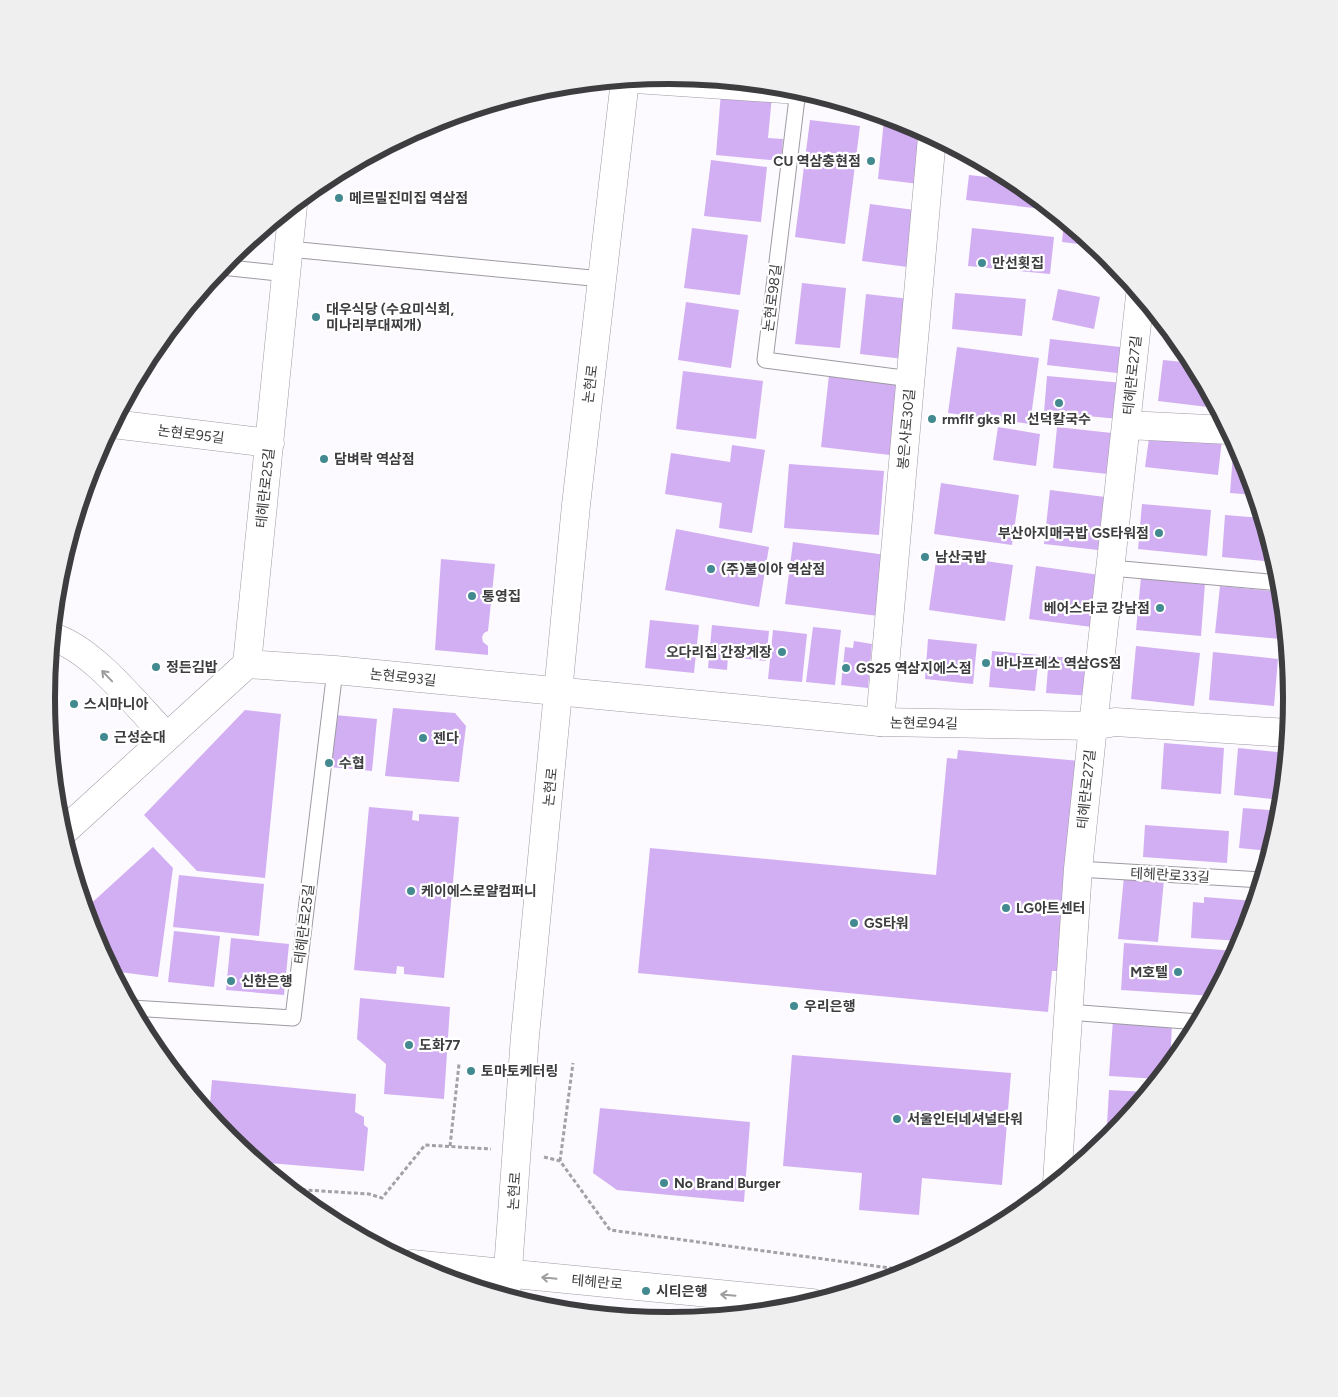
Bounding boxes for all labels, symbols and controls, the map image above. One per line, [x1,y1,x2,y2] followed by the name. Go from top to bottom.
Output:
[773,153,861,170] place label: CU 역삼충현점
[865,155,877,167] marker: CU 역삼충현점
[349,190,468,207] place label: 메르밀진미집 역삼점
[333,192,345,204] marker: 메르밀진미집 역삼점
[992,255,1044,272] place label: 만선횟집
[976,257,988,269] marker: 만선횟집
[760,263,785,333] street label: 논현로98길
[326,301,455,334] place label: 대우식당 (수요미식회, 미나리부대찌개)
[310,311,322,323] marker: 대우식당 (수요미식회, 미나리부대찌개)
[1120,335,1145,416] street label: 테헤란로27길
[580,364,601,404] street label: 논현로
[895,388,918,470] street label: 봉은사로30길
[1053,397,1065,409] marker: 선덕칼국수
[942,411,1016,428] place label: rmflf gks Rl
[1027,411,1091,428] place label: 선덕칼국수
[926,413,938,425] marker: rmflf gks Rl
[156,422,225,447] street label: 논현로95길
[253,447,278,529] street label: 테헤란로25길
[334,451,415,468] place label: 담벼락 역삼점
[318,453,330,465] marker: 담벼락 역삼점
[998,525,1149,542] place label: 부산아지매국밥 GS타워점
[1153,527,1165,539] marker: 부산아지매국밥 GS타워점
[935,549,987,566] place label: 남산국밥
[919,551,931,563] marker: 남산국밥
[721,561,825,578] place label: (주)불이아 역삼점
[705,563,717,575] marker: (주)불이아 역삼점
[482,588,521,605] place label: 통영집
[466,590,478,602] marker: 통영집
[1044,600,1150,617] place label: 베어스타코 강남점
[1154,602,1166,614] marker: 베어스타코 강남점
[666,644,772,661] place label: 오다리집 간장게장
[776,646,788,658] marker: 오다리집 간장게장
[996,655,1121,672] place label: 바나프레소 역삼GS점
[980,657,992,669] marker: 바나프레소 역삼GS점
[166,659,218,676] place label: 정든김밥
[856,660,972,677] place label: GS25 역삼지에스점
[150,661,162,673] marker: 정든김밥
[840,662,852,674] marker: GS25 역삼지에스점
[369,666,437,689] street label: 논현로93길
[101,670,114,682] one-way arrow
[84,696,149,713] place label: 스시마니아
[68,698,80,710] marker: 스시마니아
[890,714,958,733] street label: 논현로94길
[114,729,166,746] place label: 근성순대
[433,730,459,747] place label: 젠다
[98,731,110,743] marker: 근성순대
[417,732,429,744] marker: 젠다
[1074,749,1099,830] street label: 테헤란로27길
[339,755,365,772] place label: 수협
[323,757,335,769] marker: 수협
[540,767,561,807] street label: 논현로
[1130,865,1210,886] street label: 테헤란로33길
[291,883,318,965] street label: 테헤란로25길
[421,883,537,900] place label: 케이에스로얄컴퍼니
[405,885,417,897] marker: 케이에스로얄컴퍼니
[1016,900,1085,917] place label: LG아트센터
[1000,902,1012,914] marker: LG아트센터
[864,915,909,932] place label: GS타워
[848,917,860,929] marker: GS타워
[1130,964,1168,981] place label: M호텔
[1172,966,1184,978] marker: M호텔
[241,973,293,990] place label: 신한은행
[225,975,237,987] marker: 신한은행
[804,998,856,1015] place label: 우리은행
[788,1000,800,1012] marker: 우리은행
[419,1037,461,1054] place label: 도화77
[403,1039,415,1051] marker: 도화77
[481,1063,558,1080] place label: 토마토케터링
[465,1065,477,1077] marker: 토마토케터링
[907,1111,1023,1128] place label: 서울인터네셔널타워
[891,1113,903,1125] marker: 서울인터네셔널타워
[505,1171,524,1211] street label: 논현로
[674,1175,781,1192] place label: No Brand Burger
[658,1177,670,1189] marker: No Brand Burger
[571,1272,623,1293] street label: 테헤란로
[541,1273,557,1283] one-way arrow
[656,1283,708,1300] place label: 시티은행
[640,1285,652,1297] marker: 시티은행
[721,1290,737,1300] one-way arrow

